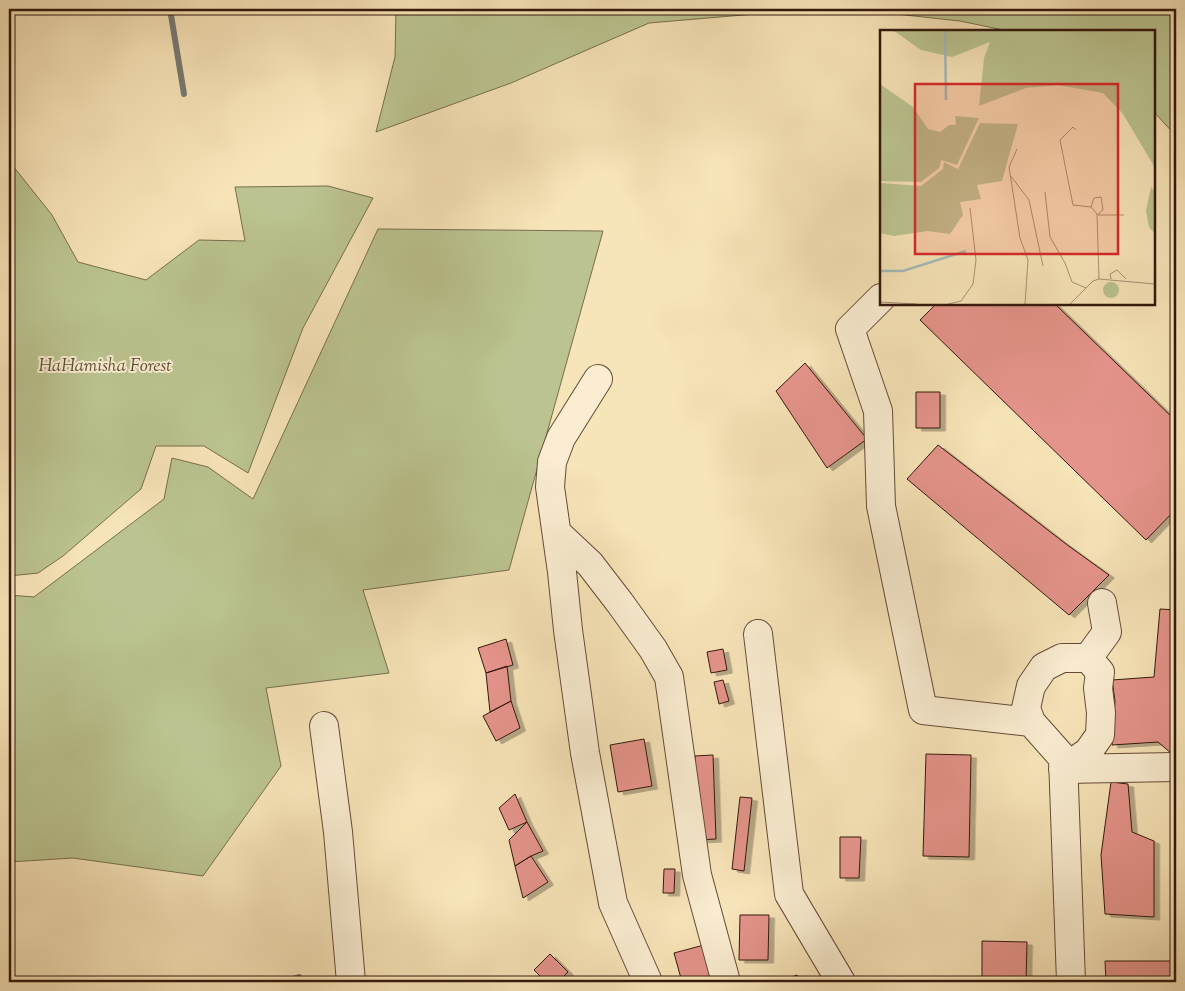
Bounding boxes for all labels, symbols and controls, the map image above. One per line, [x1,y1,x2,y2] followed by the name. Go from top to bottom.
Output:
[880,30,1155,305] inset map
[38,354,172,380] park label: HaHamisha Forest

